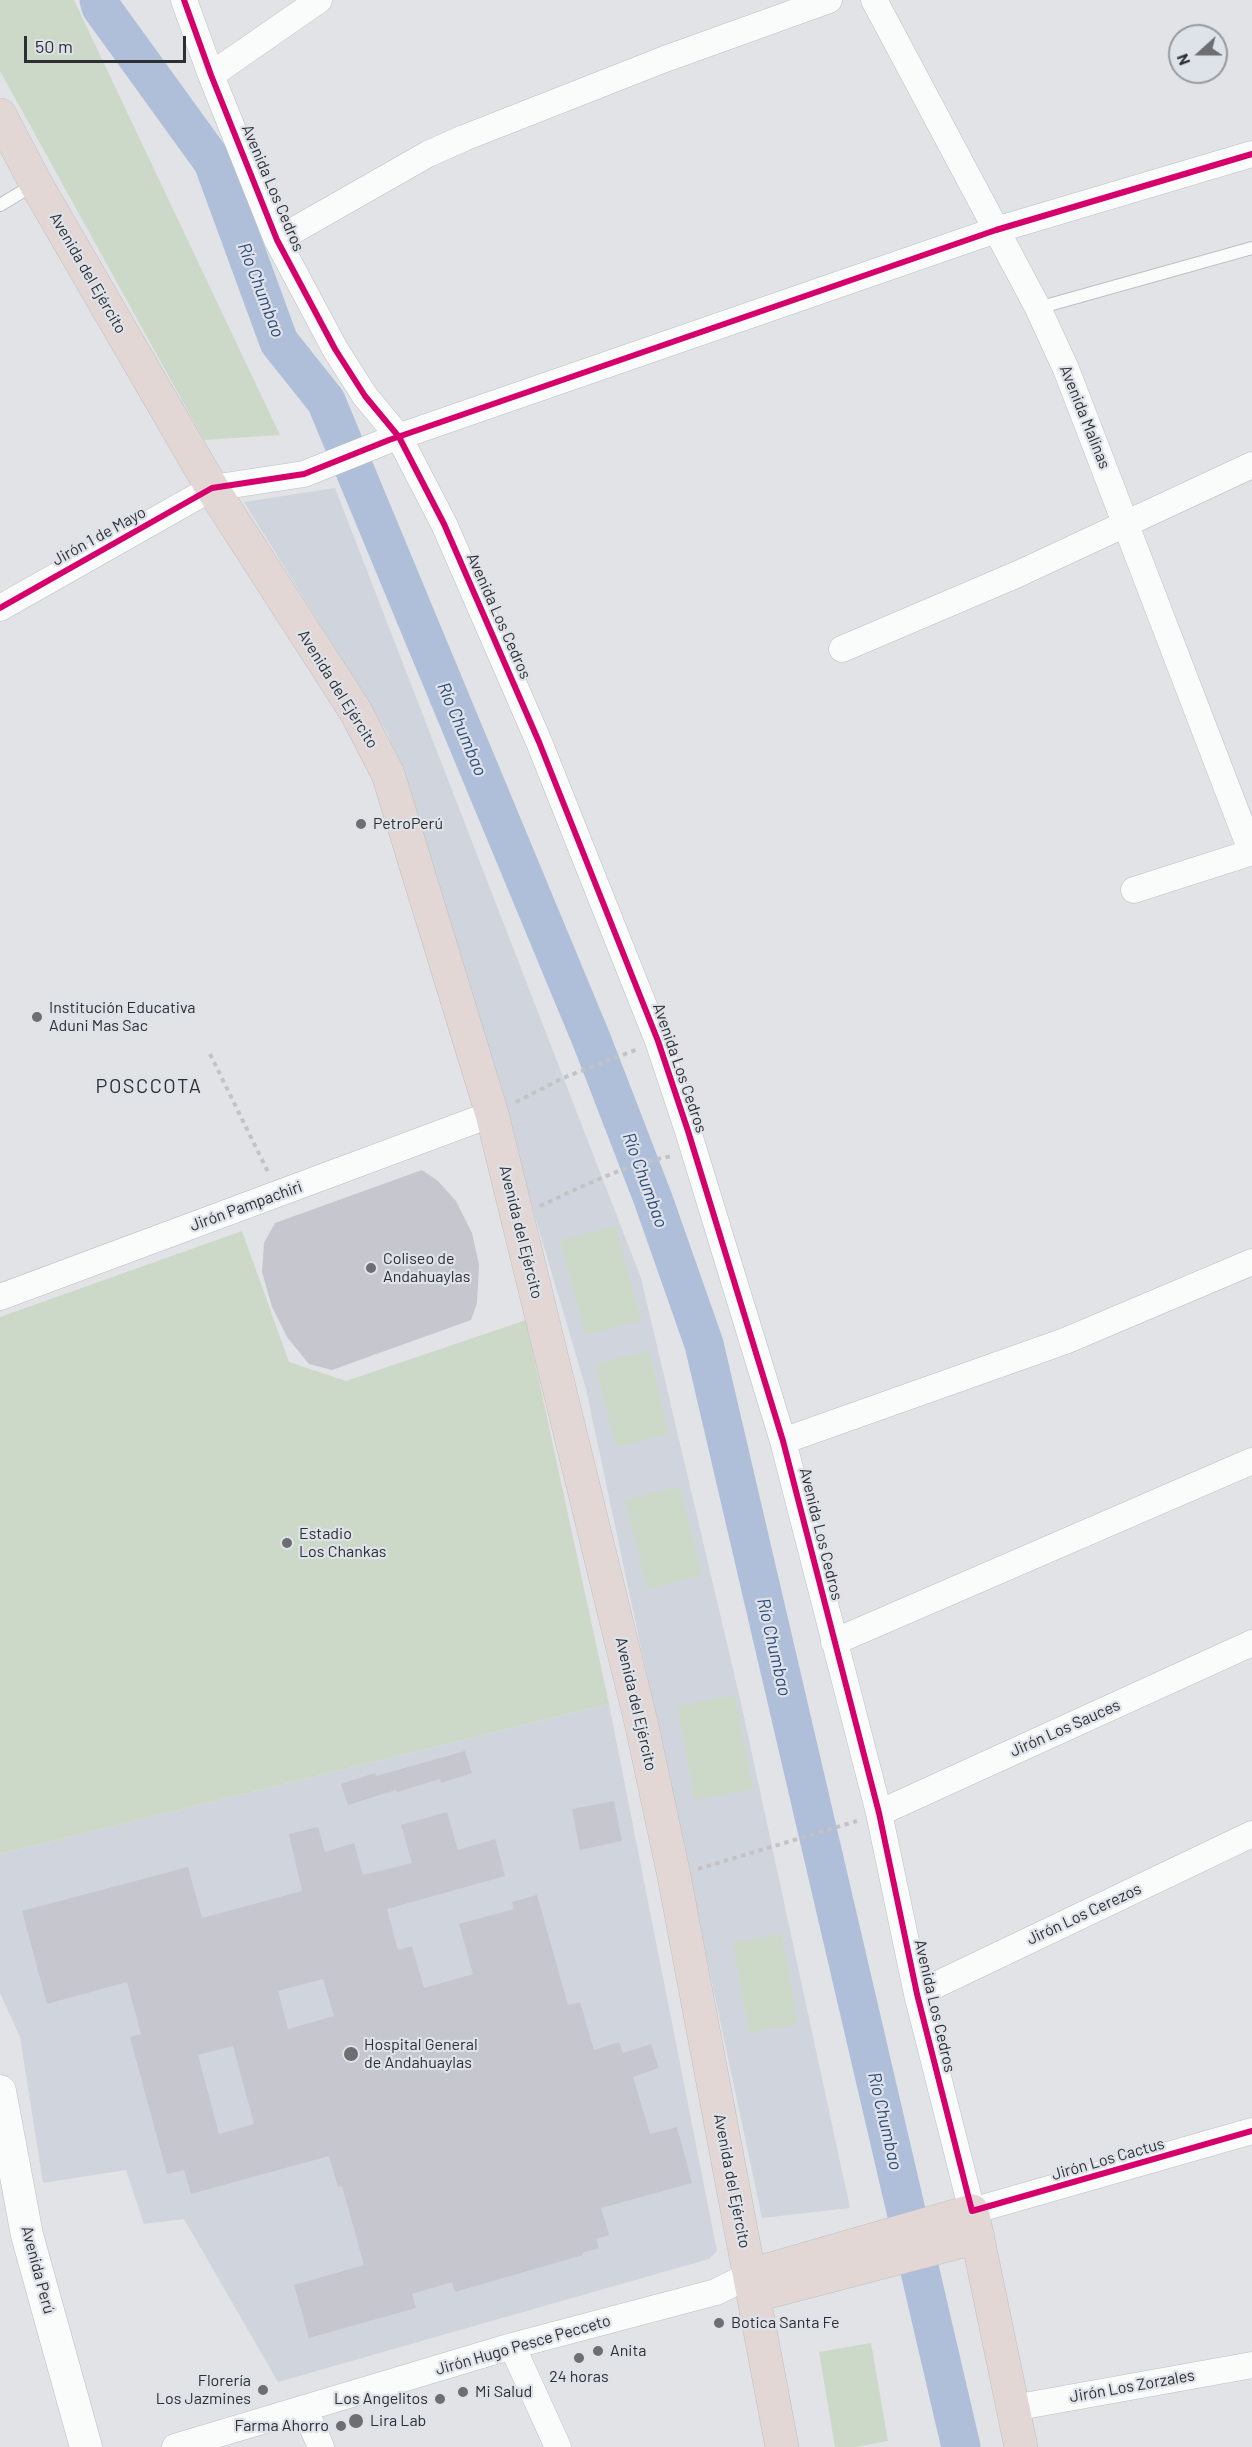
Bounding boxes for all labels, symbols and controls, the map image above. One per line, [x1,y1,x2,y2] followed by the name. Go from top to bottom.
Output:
[27,24,189,62] scale bar
[1168,24,1228,84] north arrow
[35,35,73,57] text: 50 m
[1172,52,1193,68] text: N
[238,122,308,254] street label: Avenida Los Cedros
[46,209,130,337] street label: Avenida del Ejército
[233,240,289,340] water label: Río Chumbao
[1056,362,1114,472] street label: Avenida Malinas
[49,502,149,570] street label: Jirón 1 de Mayo
[463,550,535,682] street label: Avenida Los Cedros
[294,626,382,752] street label: Avenida del Ejército
[433,679,491,779] water label: Río Chumbao
[373,814,443,834] place label: PetroPerú
[354,817,368,831] marker: PetroPerú
[49,998,195,1036] place label: Institución Educativa Aduni Mas Sac
[649,1001,711,1135] street label: Avenida Los Cedros
[30,1010,44,1024] marker: Institución Educativa Aduni Mas Sac
[96,1074,202,1098] district label: POSCCOTA
[618,1129,672,1231] water label: Río Chumbao
[495,1163,547,1301] street label: Avenida del Ejército
[187,1177,305,1235] street label: Jirón Pampachiri
[383,1249,470,1287] place label: Coliseo de Andahuaylas
[364,1261,378,1275] marker: Coliseo de Andahuaylas
[795,1466,847,1602] street label: Avenida Los Cedros
[299,1524,387,1562] place label: Estadio Los Chankas
[280,1536,294,1550] marker: Estadio Los Chankas
[752,1596,796,1698] water label: Río Chumbao
[611,1635,661,1773] street label: Avenida del Ejército
[1007,1695,1123,1761] street label: Jirón Los Sauces
[1024,1879,1144,1949] street label: Jirón Los Cerezos
[910,1938,960,2074] street label: Avenida Los Cedros
[364,2035,478,2073] place label: Hospital General de Andahuaylas
[342,2045,360,2063] marker: Hospital General de Andahuaylas
[863,2070,907,2172] water label: Río Chumbao
[710,2112,754,2250] street label: Avenida del Ejército
[1049,2134,1167,2184] street label: Jirón Los Cactus
[17,2224,59,2316] street label: Avenida Perú
[433,2311,613,2379] street label: Jirón Hugo Pesce Pecceto
[731,2313,840,2333] place label: Botica Santa Fe
[712,2316,726,2330] marker: Botica Santa Fe
[610,2341,646,2361] place label: Anita
[591,2344,605,2358] marker: Anita
[572,2351,586,2365] marker: 24 horas
[1068,2366,1196,2406] street label: Jirón Los Zorzales
[549,2367,609,2387] place label: 24 horas
[156,2371,251,2409] place label: Florería Los Jazmines
[475,2382,532,2402] place label: Mi Salud
[256,2383,270,2397] marker: Florería Los Jazmines
[456,2385,470,2399] marker: Mi Salud
[334,2389,428,2409] place label: Los Angelitos
[433,2392,447,2406] marker: Los Angelitos
[370,2411,426,2431] place label: Lira Lab
[347,2412,365,2430] marker: Lira Lab
[235,2416,329,2436] place label: Farma Ahorro
[334,2419,348,2433] marker: Farma Ahorro

